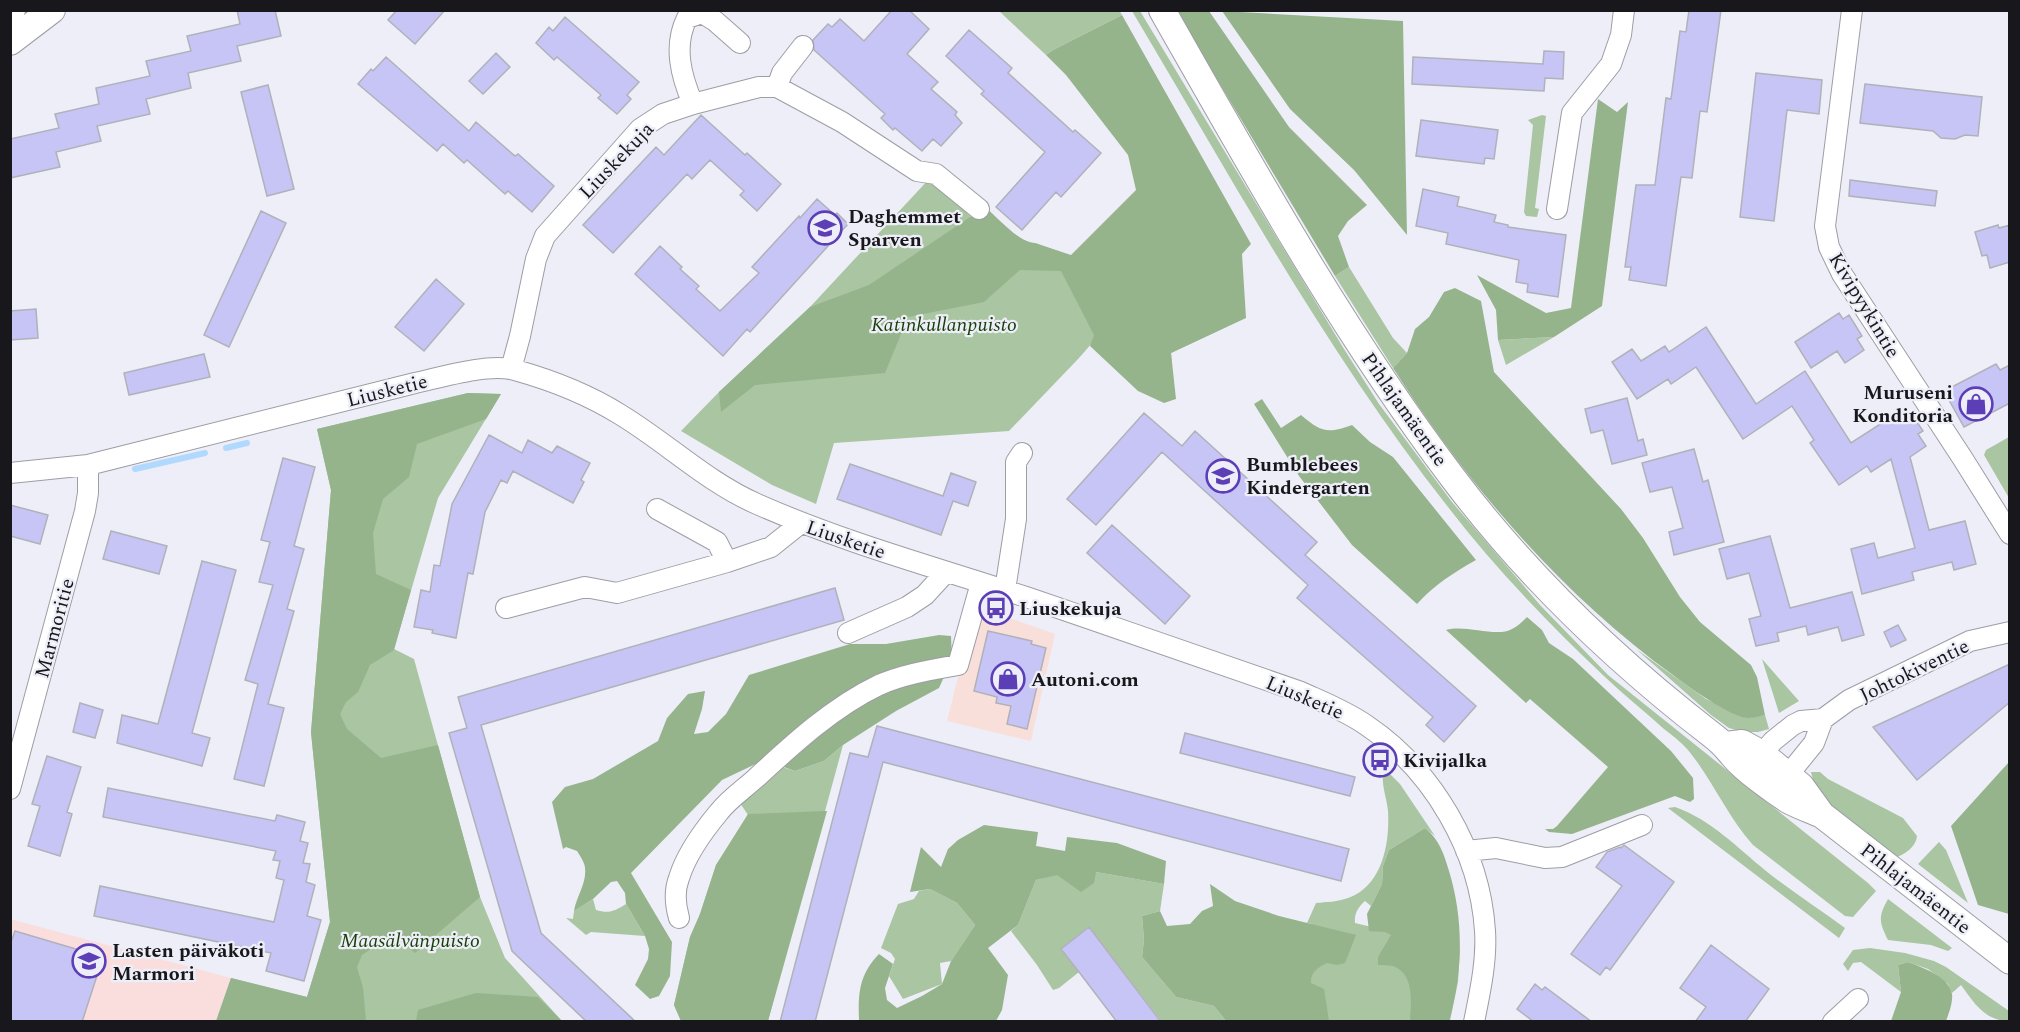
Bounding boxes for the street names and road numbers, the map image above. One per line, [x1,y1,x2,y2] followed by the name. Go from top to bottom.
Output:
[572,115,662,206] street label: Liuskekuja
[1821,247,1908,364] street label: Kivipyykintie
[1354,346,1455,473] street label: Pihlajamäentie
[344,366,431,415] street label: Liusketie
[802,512,889,568] street label: Liusketie
[27,575,83,681] street label: Marmoritie
[1855,631,1974,710] street label: Johtokiventie
[1261,668,1348,728] street label: Liusketie
[1854,836,1977,942] street label: Pihlajamäentie

